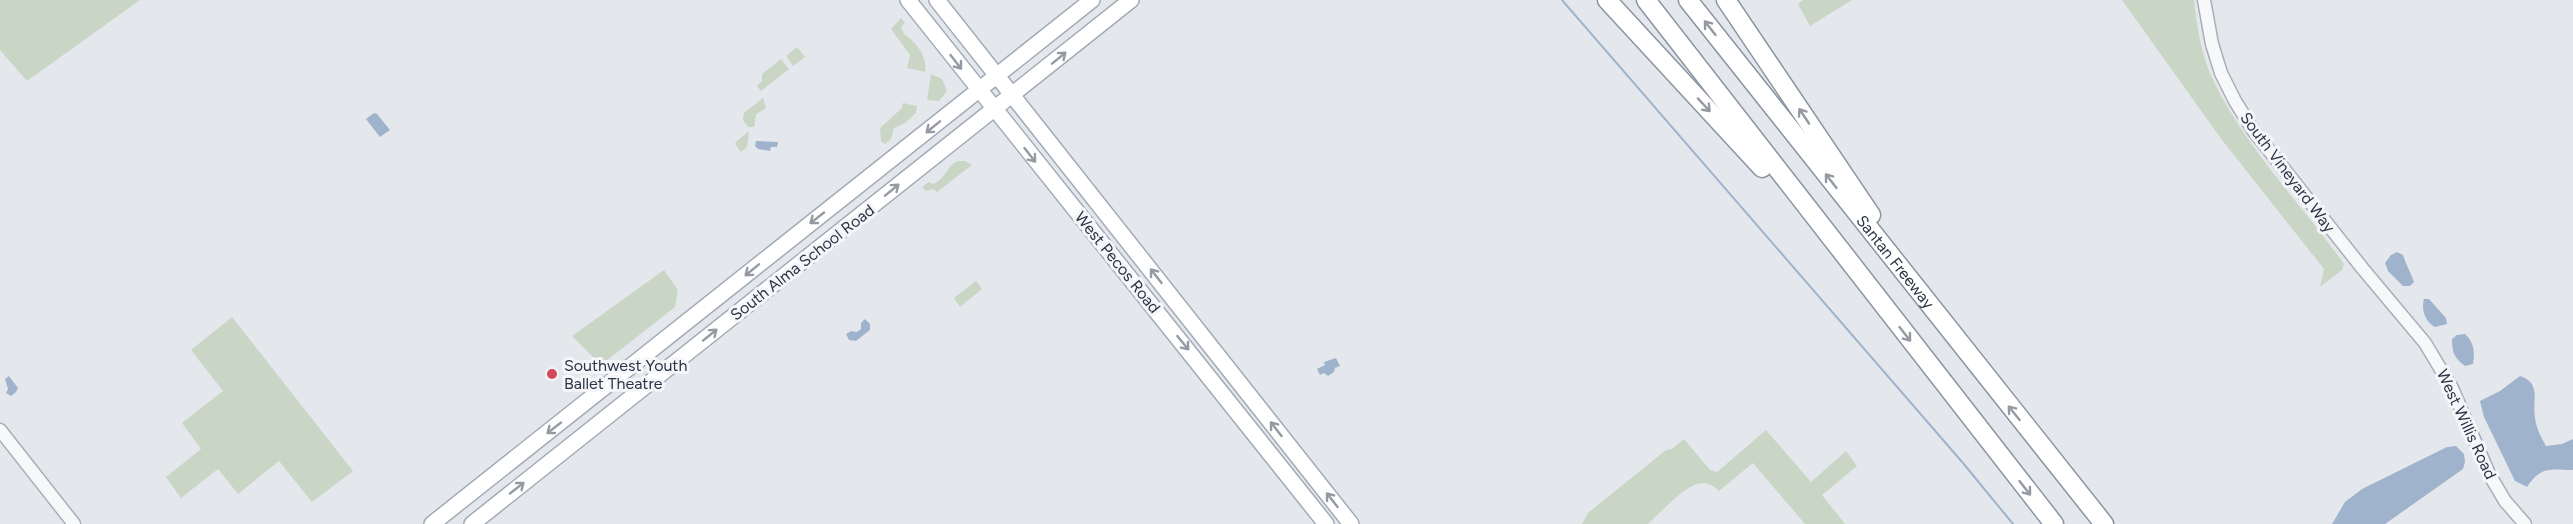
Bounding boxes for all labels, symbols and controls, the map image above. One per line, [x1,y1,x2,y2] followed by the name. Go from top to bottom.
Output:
[1704,21,1717,37] one-way arrow
[1050,52,1066,65] one-way arrow
[950,54,963,70] one-way arrow
[1697,97,1711,112] one-way arrow
[2236,108,2339,237] street label: South Vineyard Way
[1798,109,1810,125] one-way arrow
[925,120,941,133] one-way arrow
[1024,147,1037,163] one-way arrow
[1824,174,1837,190] one-way arrow
[884,184,900,197] one-way arrow
[727,200,878,324] street label: South Alma School Road
[1071,208,1164,317] street label: West Pecos Road
[1852,211,1939,313] street label: Santan Freeway
[810,212,826,225] one-way arrow
[744,263,760,276] one-way arrow
[1149,269,1162,285] one-way arrow
[1899,326,1912,342] one-way arrow
[702,328,718,341] one-way arrow
[1177,335,1190,351] one-way arrow
[564,356,687,393] place label: Southwest Youth Ballet Theatre
[2433,366,2500,482] street label: West Willis Road
[545,367,559,381] marker: Southwest Youth Ballet Theatre
[2008,405,2021,421] one-way arrow
[546,421,562,434] one-way arrow
[1270,422,1283,438] one-way arrow
[2019,480,2032,496] one-way arrow
[509,481,525,494] one-way arrow
[1325,492,1338,508] one-way arrow

